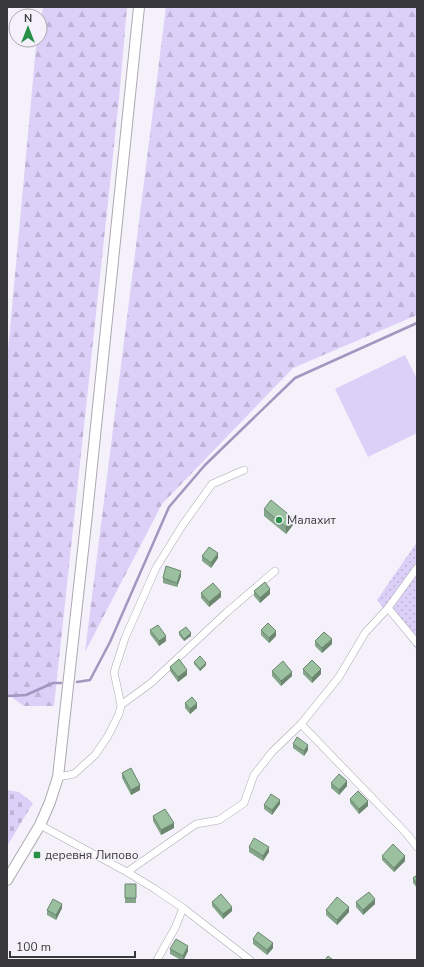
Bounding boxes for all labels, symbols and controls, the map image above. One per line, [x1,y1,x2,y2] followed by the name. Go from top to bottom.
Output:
[8,8,48,48] north arrow
[24,11,32,26] text: N
[287,512,337,528] place label: Малахит
[274,515,284,525] marker: Малахит
[45,847,139,863] place label: деревня Липово
[32,850,42,860] marker: деревня Липово
[10,933,135,959] scale bar
[16,939,51,955] text: 100 m

